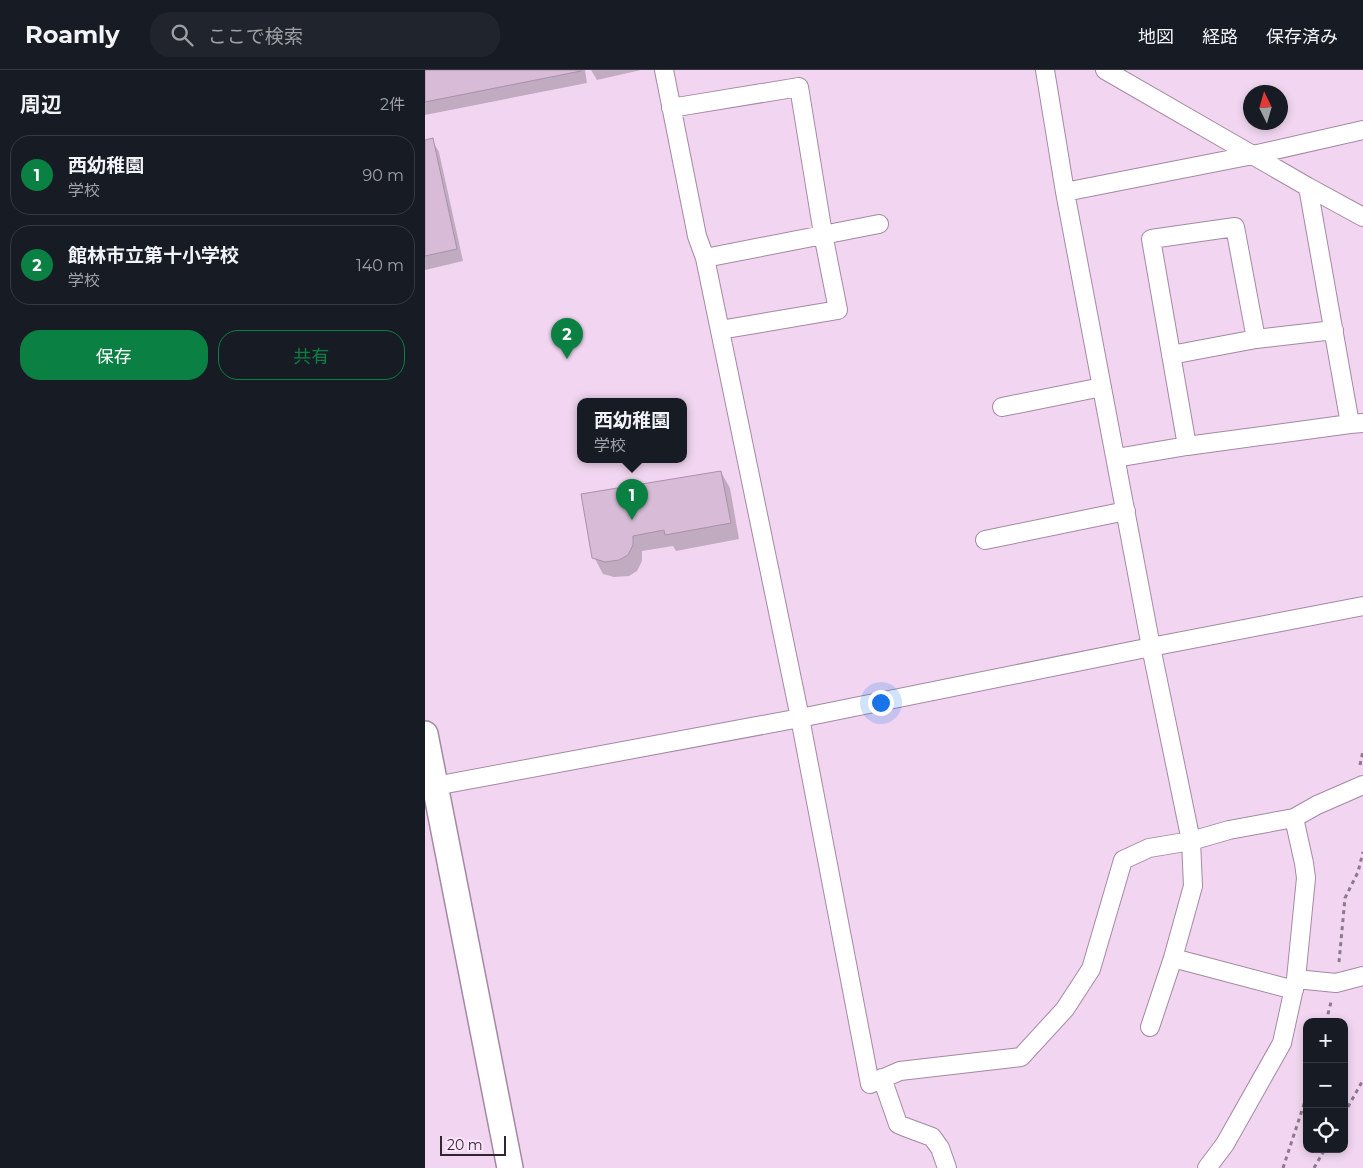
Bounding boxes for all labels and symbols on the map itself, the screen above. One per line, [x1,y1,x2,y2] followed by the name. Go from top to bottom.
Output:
[1243,85,1288,130] north arrow
[551,318,583,359] pin: 2
[616,479,648,520] pin: 1
[868,690,894,716] your location
[440,1133,506,1156] scale bar

